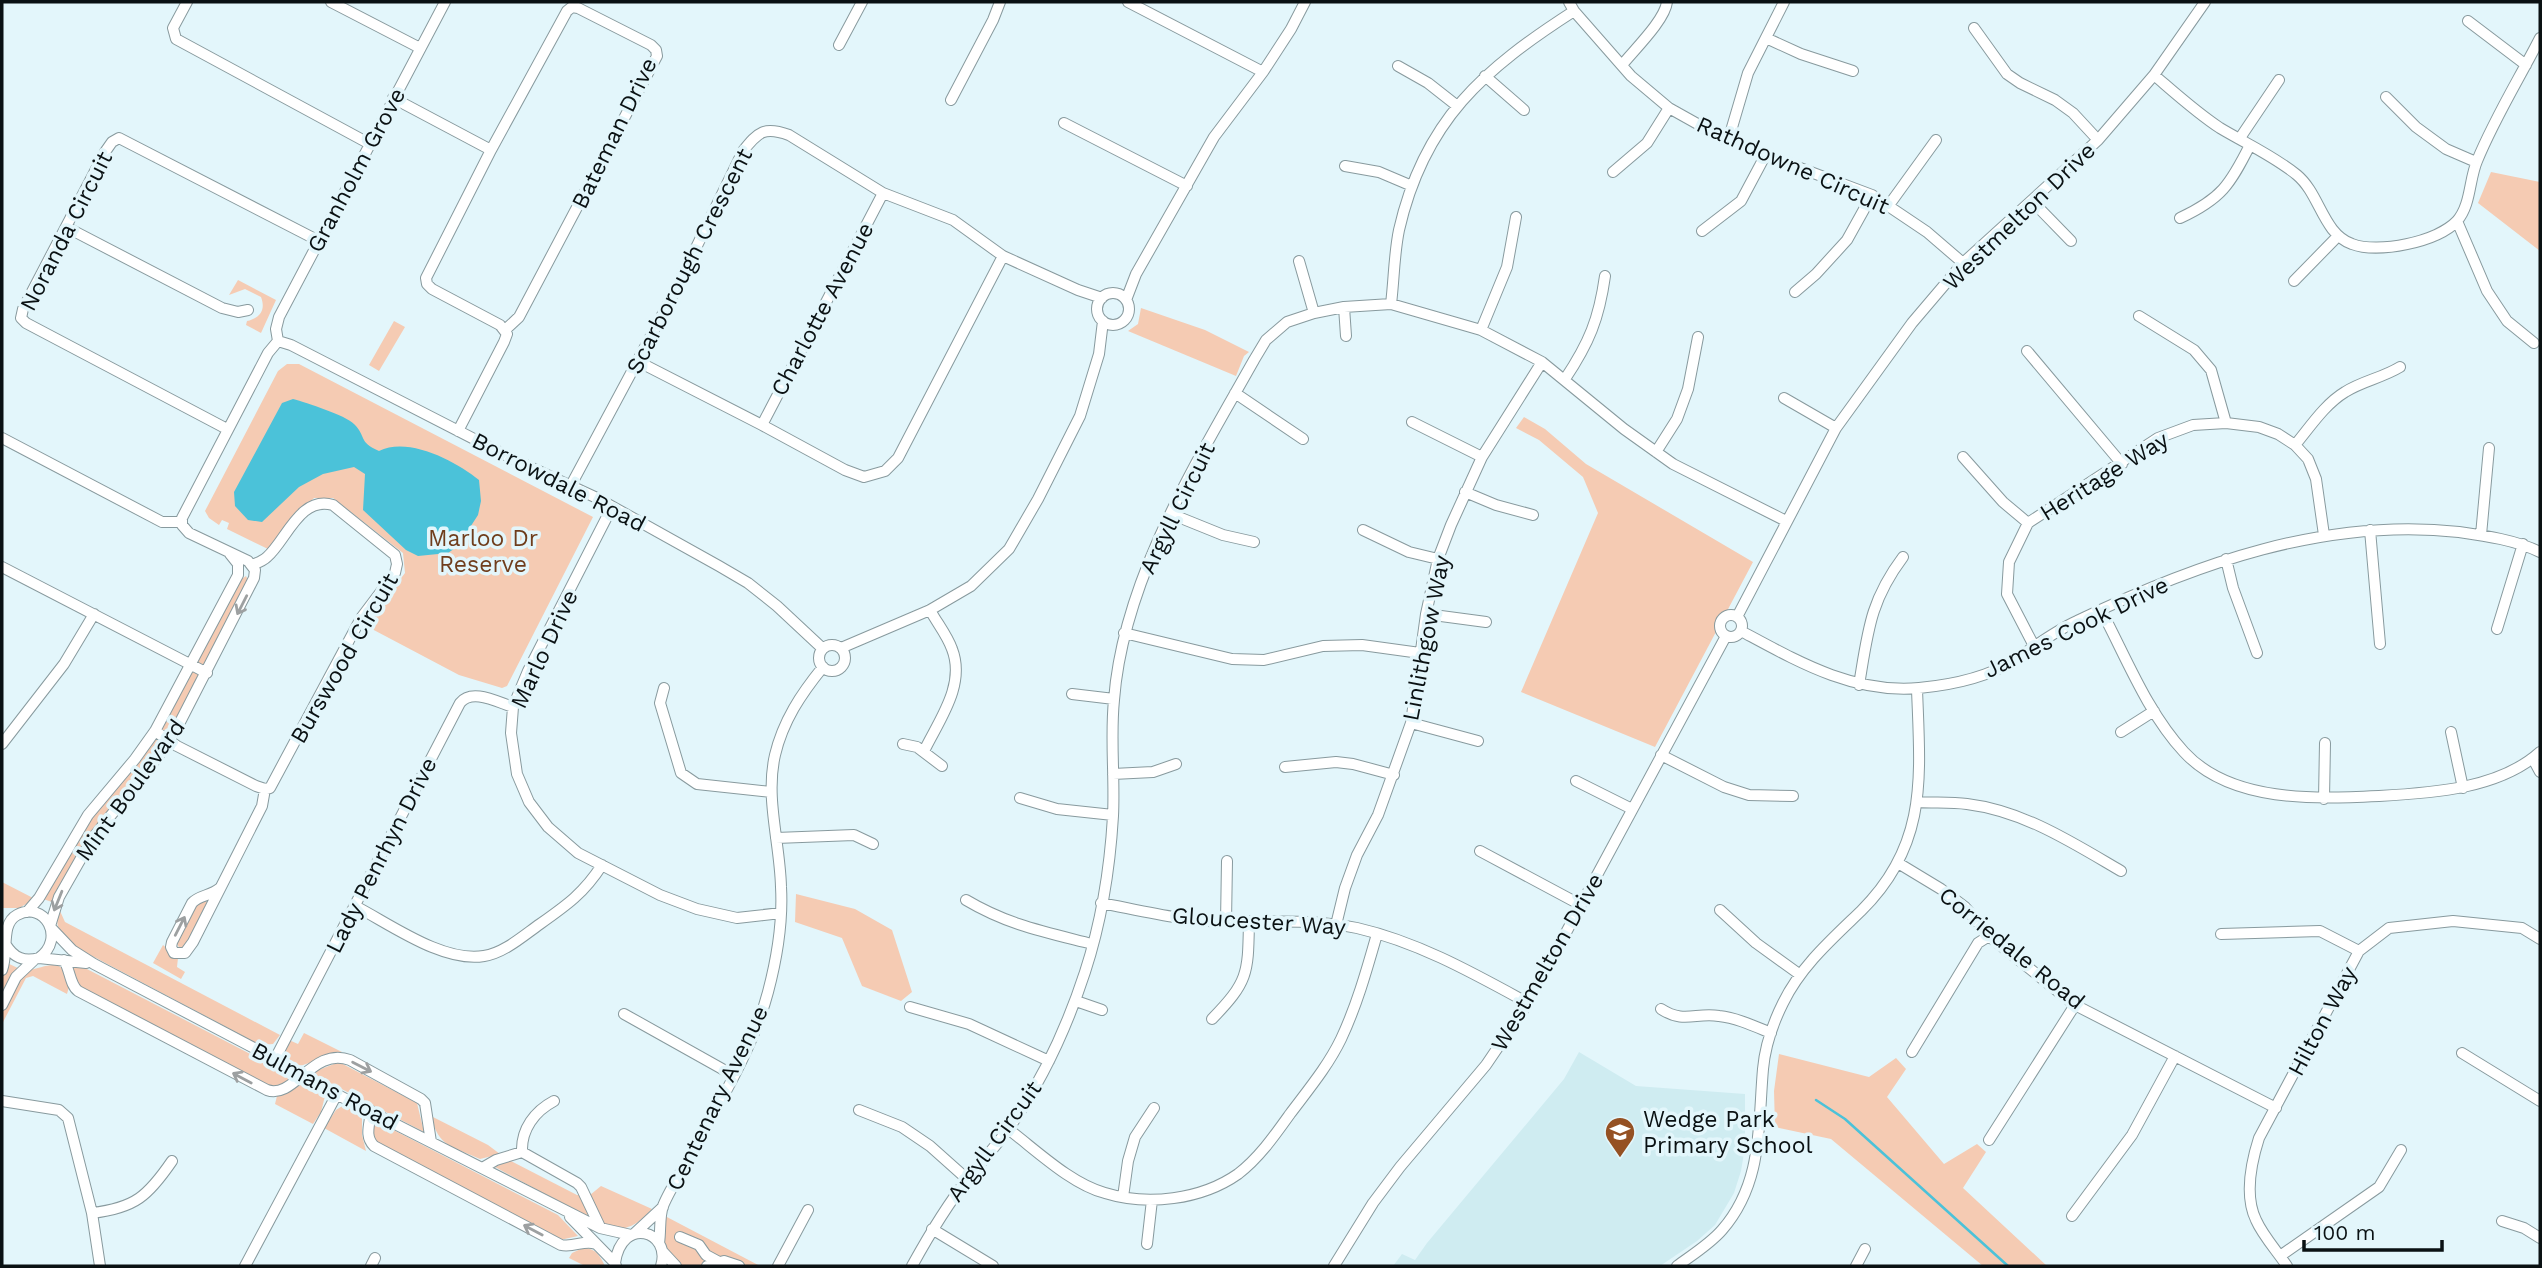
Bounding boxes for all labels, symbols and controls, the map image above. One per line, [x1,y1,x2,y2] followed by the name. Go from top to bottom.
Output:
[566,53,663,213] street label: Bateman Drive
[302,83,411,257] street label: Granholm Grove
[1692,111,1894,220] street label: Rathdowne Circuit
[1938,137,2101,296] street label: Westmelton Drive
[621,144,758,379] street label: Scarborough Crescent
[15,147,118,315] street label: Noranda Circuit
[765,218,880,401] street label: Charlotte Avenue
[2035,426,2174,527] street label: Heritage Way
[467,427,650,538] street label: Borrowdale Road
[1134,438,1221,578] street label: Argyll Circuit
[428,525,538,578] park label: Marloo Dr Reserve
[1397,553,1456,723] street label: Linlithgow Way
[285,568,404,748] street label: Burswood Circuit
[1980,571,2173,684] street label: James Cook Drive
[505,586,584,713] street label: Marlo Drive
[234,594,248,614] one-way arrow
[70,714,191,866] street label: Mint Boulevard
[320,753,443,958] street label: Lady Penrhyn Drive
[1486,869,1609,1056] street label: Westmelton Drive
[1933,881,2090,1015] street label: Corriedale Road
[51,889,64,911] one-way arrow
[1171,902,1347,941] street label: Gloucester Way
[174,916,187,937] one-way arrow
[2282,962,2363,1081] street label: Hilton Way
[661,1001,774,1195] street label: Centenary Avenue
[247,1037,402,1136] street label: Bulmans Road
[352,1060,372,1074] one-way arrow
[232,1070,253,1084] one-way arrow
[941,1075,1048,1207] street label: Argyll Circuit
[1643,1106,1813,1159] place label: Wedge Park Primary School
[1603,1115,1637,1159] school or university icon: Wedge Park Primary School
[2304,1208,2442,1252] scale bar
[2314,1220,2376,1245] text: 100 m
[523,1222,544,1236] one-way arrow

